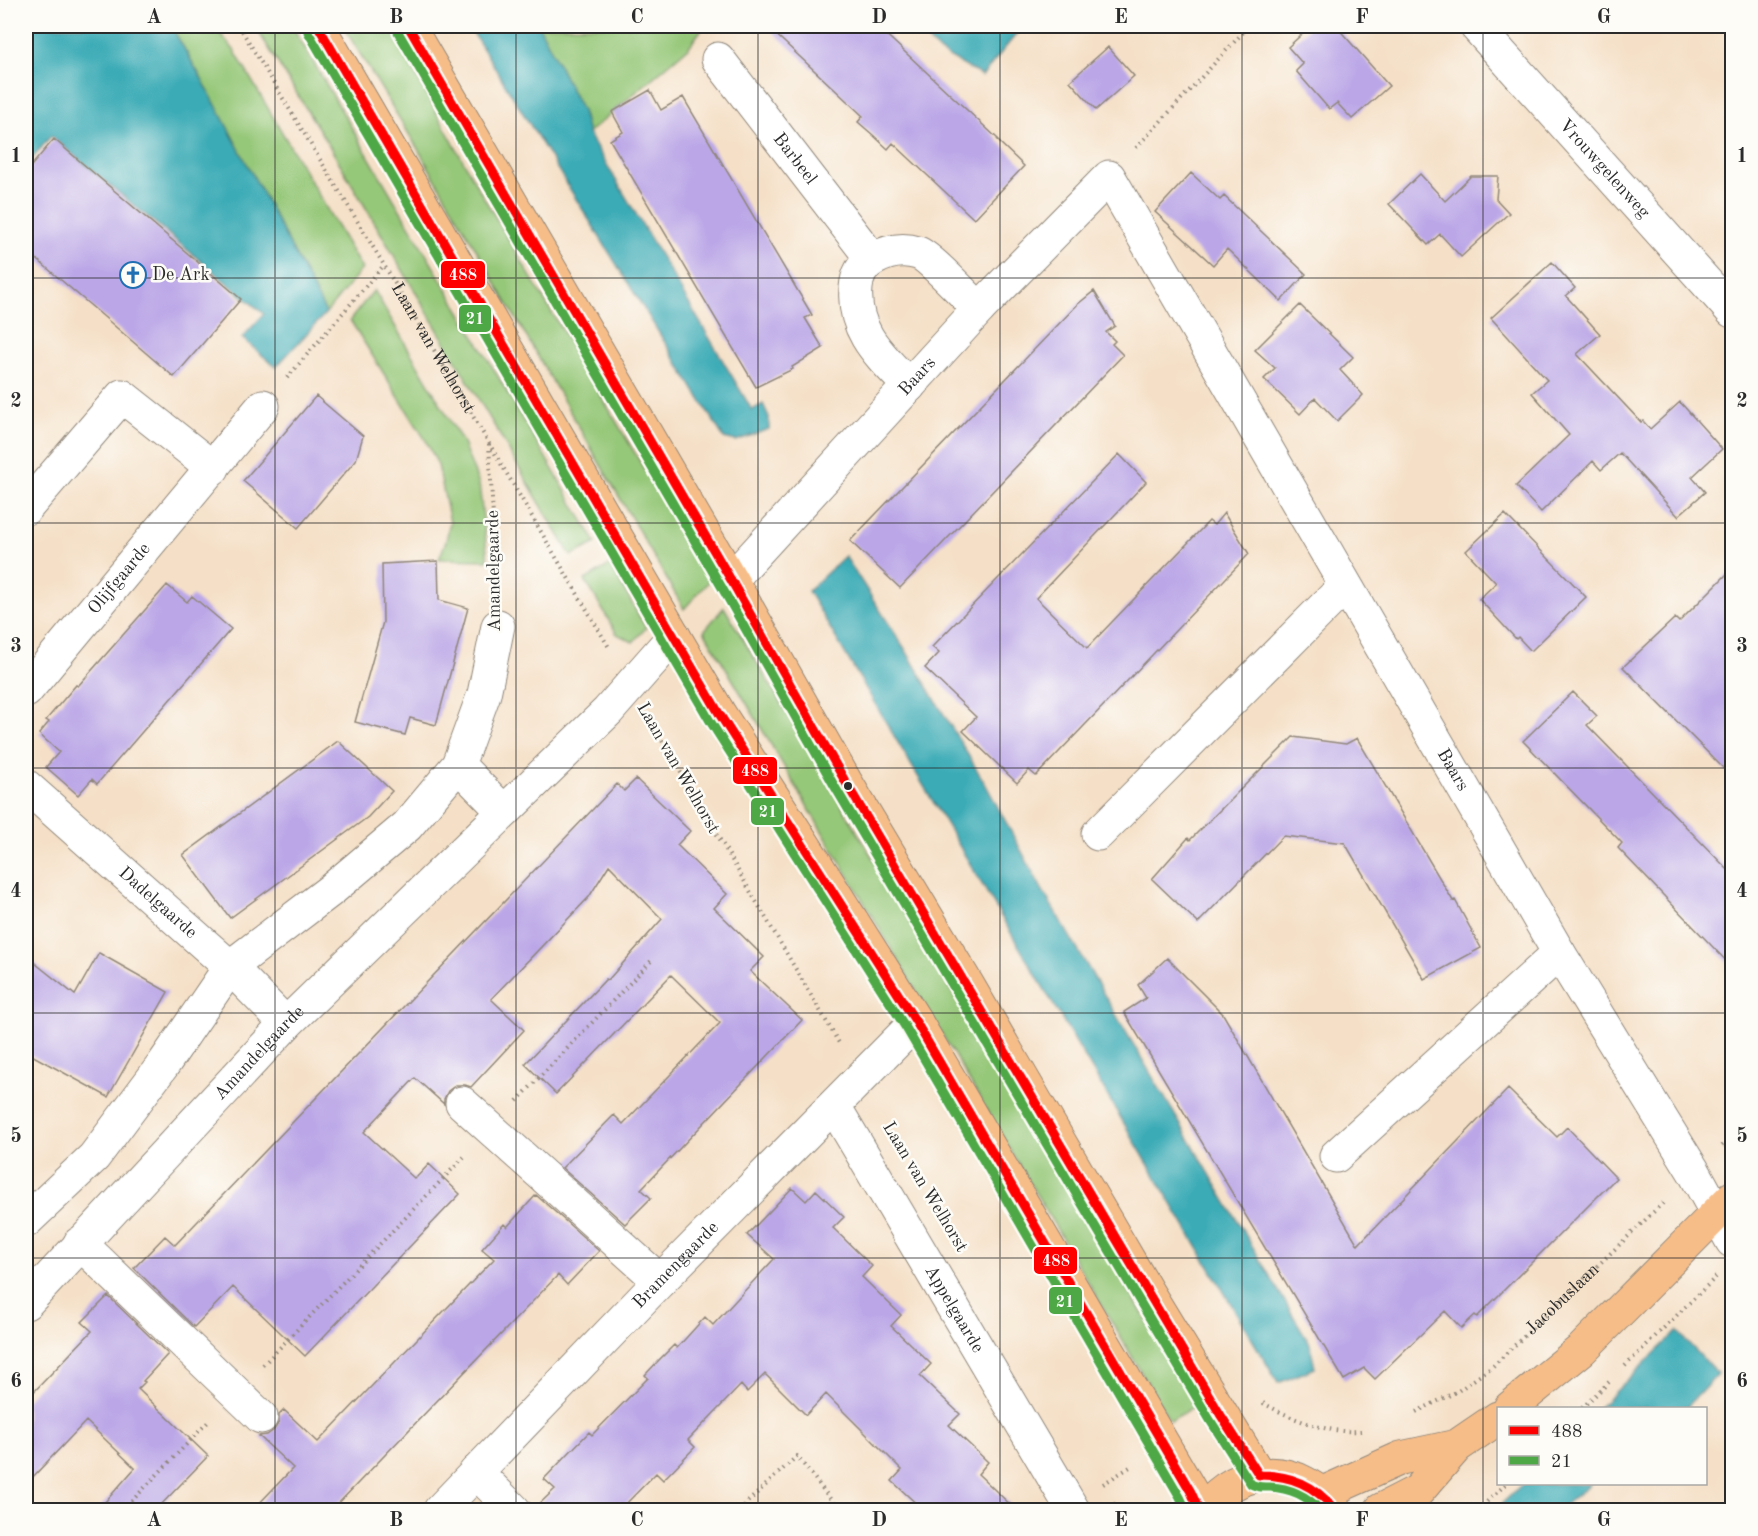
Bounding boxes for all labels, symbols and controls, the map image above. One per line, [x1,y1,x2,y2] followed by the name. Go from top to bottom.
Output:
[146,8,162,28] text: A
[389,8,403,28] text: B
[630,8,644,28] text: C
[871,8,887,28] text: D
[1114,8,1128,28] text: E
[1355,8,1369,28] text: F
[1597,8,1611,28] text: G
[1556,116,1653,222] street label: Vrouwgelenweg
[770,130,820,188] street label: Barbeel
[10,147,22,167] text: 1
[1736,147,1748,167] text: 1
[118,260,148,290] church icon: De Ark
[440,260,486,289] line badge: 488
[152,266,210,284] place label: De Ark
[449,268,477,284] text: 488
[388,280,478,417] street label: Laan van Welhorst
[458,304,492,333] line badge: 21
[466,312,484,328] text: 21
[895,353,939,399] street label: Baars
[10,392,22,412] text: 2
[1736,392,1748,412] text: 2
[484,510,504,632] street label: Amandelgaarde
[85,540,154,618] street label: Olijfgaarde
[10,637,22,657] text: 3
[1736,637,1748,657] text: 3
[633,699,723,837] street label: Laan van Welhorst
[1434,746,1472,794] street label: Baars
[732,756,778,785] line badge: 488
[741,764,769,780] text: 488
[842,780,854,792] unlabelled marker
[750,797,785,826] line badge: 21
[759,805,777,821] text: 21
[115,864,200,942] street label: Dadelgaarde
[10,882,22,902] text: 4
[1736,882,1748,902] text: 4
[211,1003,308,1104] street label: Amandelgaarde
[879,1119,971,1255] street label: Laan van Welhorst
[10,1126,22,1147] text: 5
[1736,1126,1748,1147] text: 5
[630,1218,722,1312] street label: Bramengaarde
[1033,1246,1078,1275] line badge: 488
[1042,1254,1070,1270] text: 488
[1522,1260,1603,1339] street label: Jacobuslaan
[921,1262,987,1356] street label: Appelgaarde
[1048,1286,1083,1315] line badge: 21
[1056,1295,1074,1311] text: 21
[10,1372,22,1392] text: 6
[1736,1372,1748,1392] text: 6
[1497,1407,1707,1485] legend
[1551,1423,1582,1441] text: 488
[1551,1453,1572,1471] text: 21
[146,1511,162,1531] text: A
[389,1511,403,1531] text: B
[630,1511,644,1531] text: C
[871,1511,887,1531] text: D
[1114,1511,1128,1531] text: E
[1355,1511,1369,1531] text: F
[1597,1511,1611,1531] text: G

